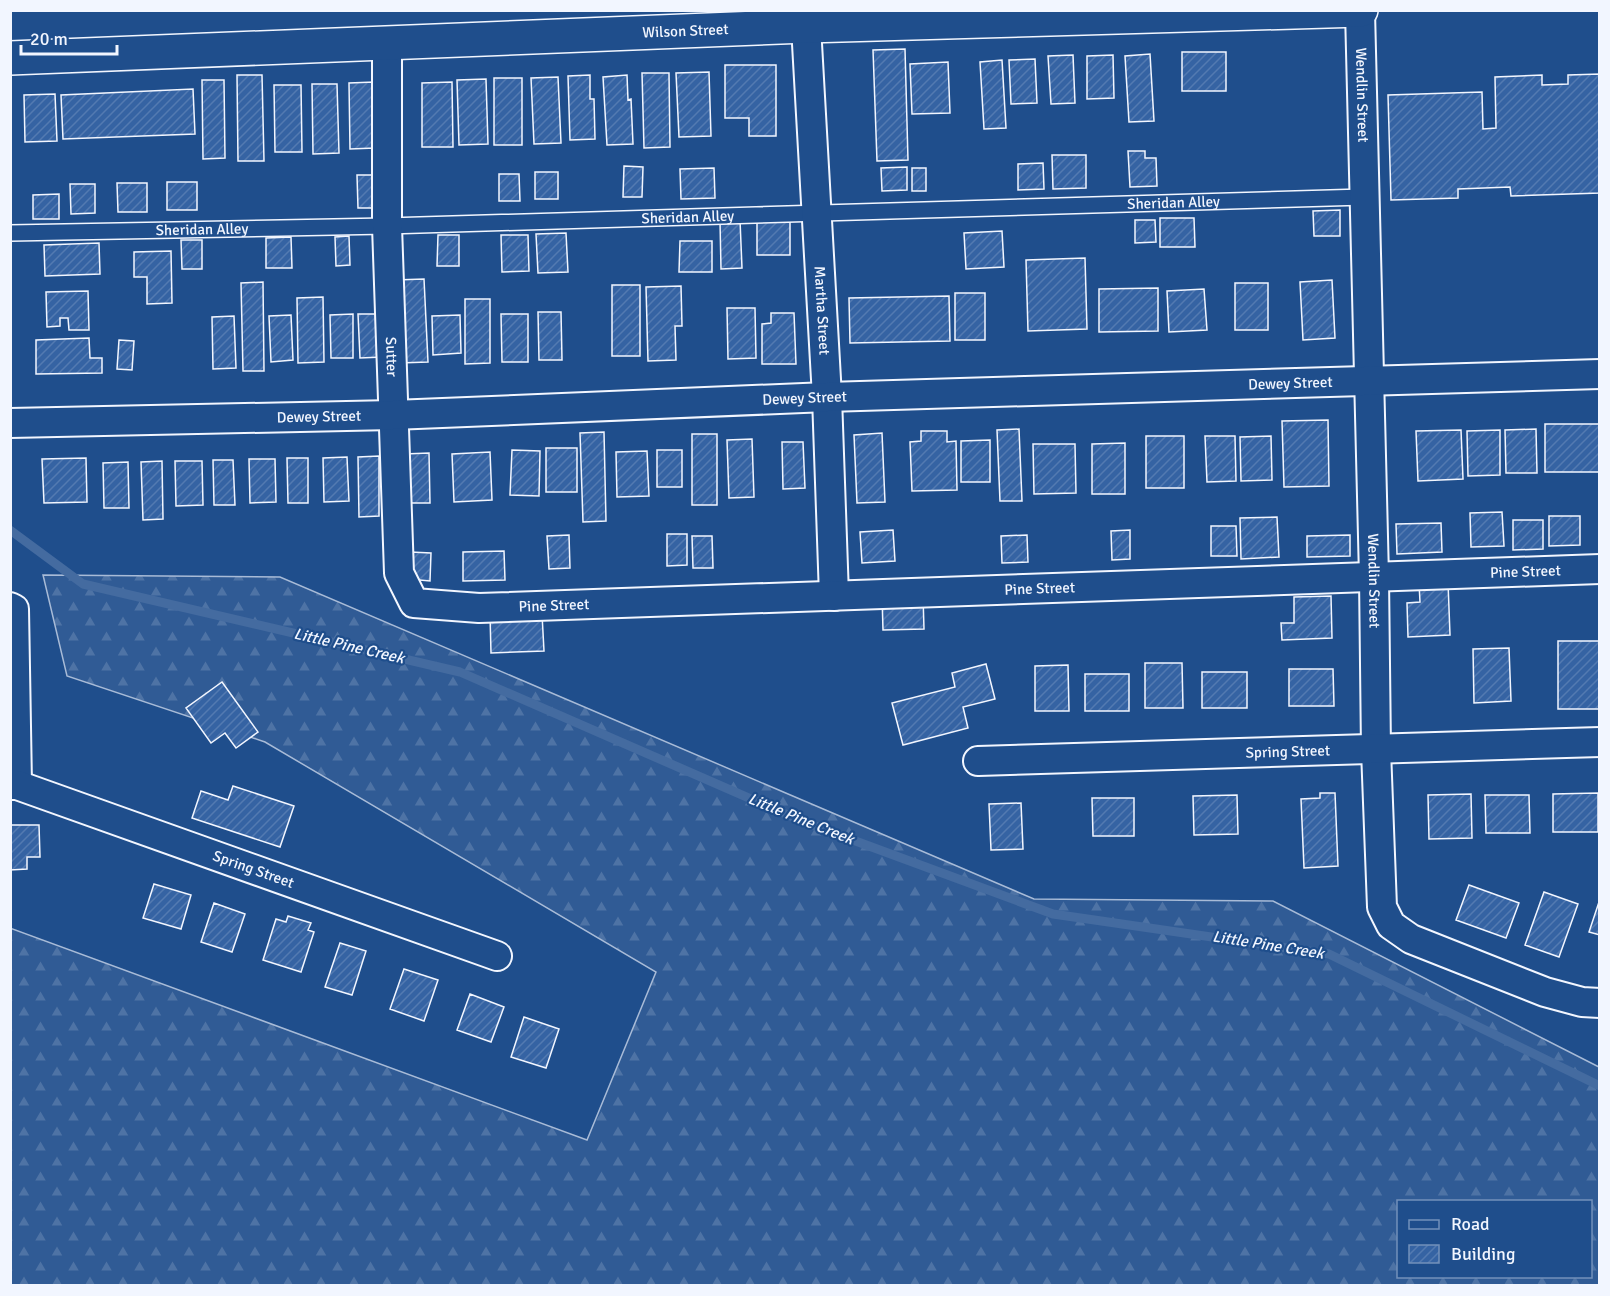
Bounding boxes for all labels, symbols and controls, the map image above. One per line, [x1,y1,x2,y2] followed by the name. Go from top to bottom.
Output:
[21,18,117,56] scale bar
[642,20,729,42] street label: Wilson Street
[30,28,68,50] text: 20 m
[1352,47,1372,143] street label: Wendlin Street
[1127,192,1220,213] street label: Sheridan Alley
[641,207,734,227] street label: Sheridan Alley
[155,220,249,239] street label: Sheridan Alley
[811,266,834,356] street label: Martha Street
[382,337,401,378] street label: Sutter
[1248,373,1333,393] street label: Dewey Street
[762,387,847,409] street label: Dewey Street
[277,407,361,426] street label: Dewey Street
[1364,533,1384,628] street label: Wendlin Street
[1490,561,1561,582] street label: Pine Street
[1004,578,1075,599] street label: Pine Street
[518,595,590,616] street label: Pine Street
[292,624,408,669] water label: Little Pine Creek
[1245,741,1330,762] street label: Spring Street
[745,789,859,850] water label: Little Pine Creek
[211,847,296,892] street label: Spring Street
[1211,926,1327,964] water label: Little Pine Creek
[1397,1200,1592,1278] legend
[1451,1213,1490,1235] text: Road
[1451,1243,1515,1265] text: Building

